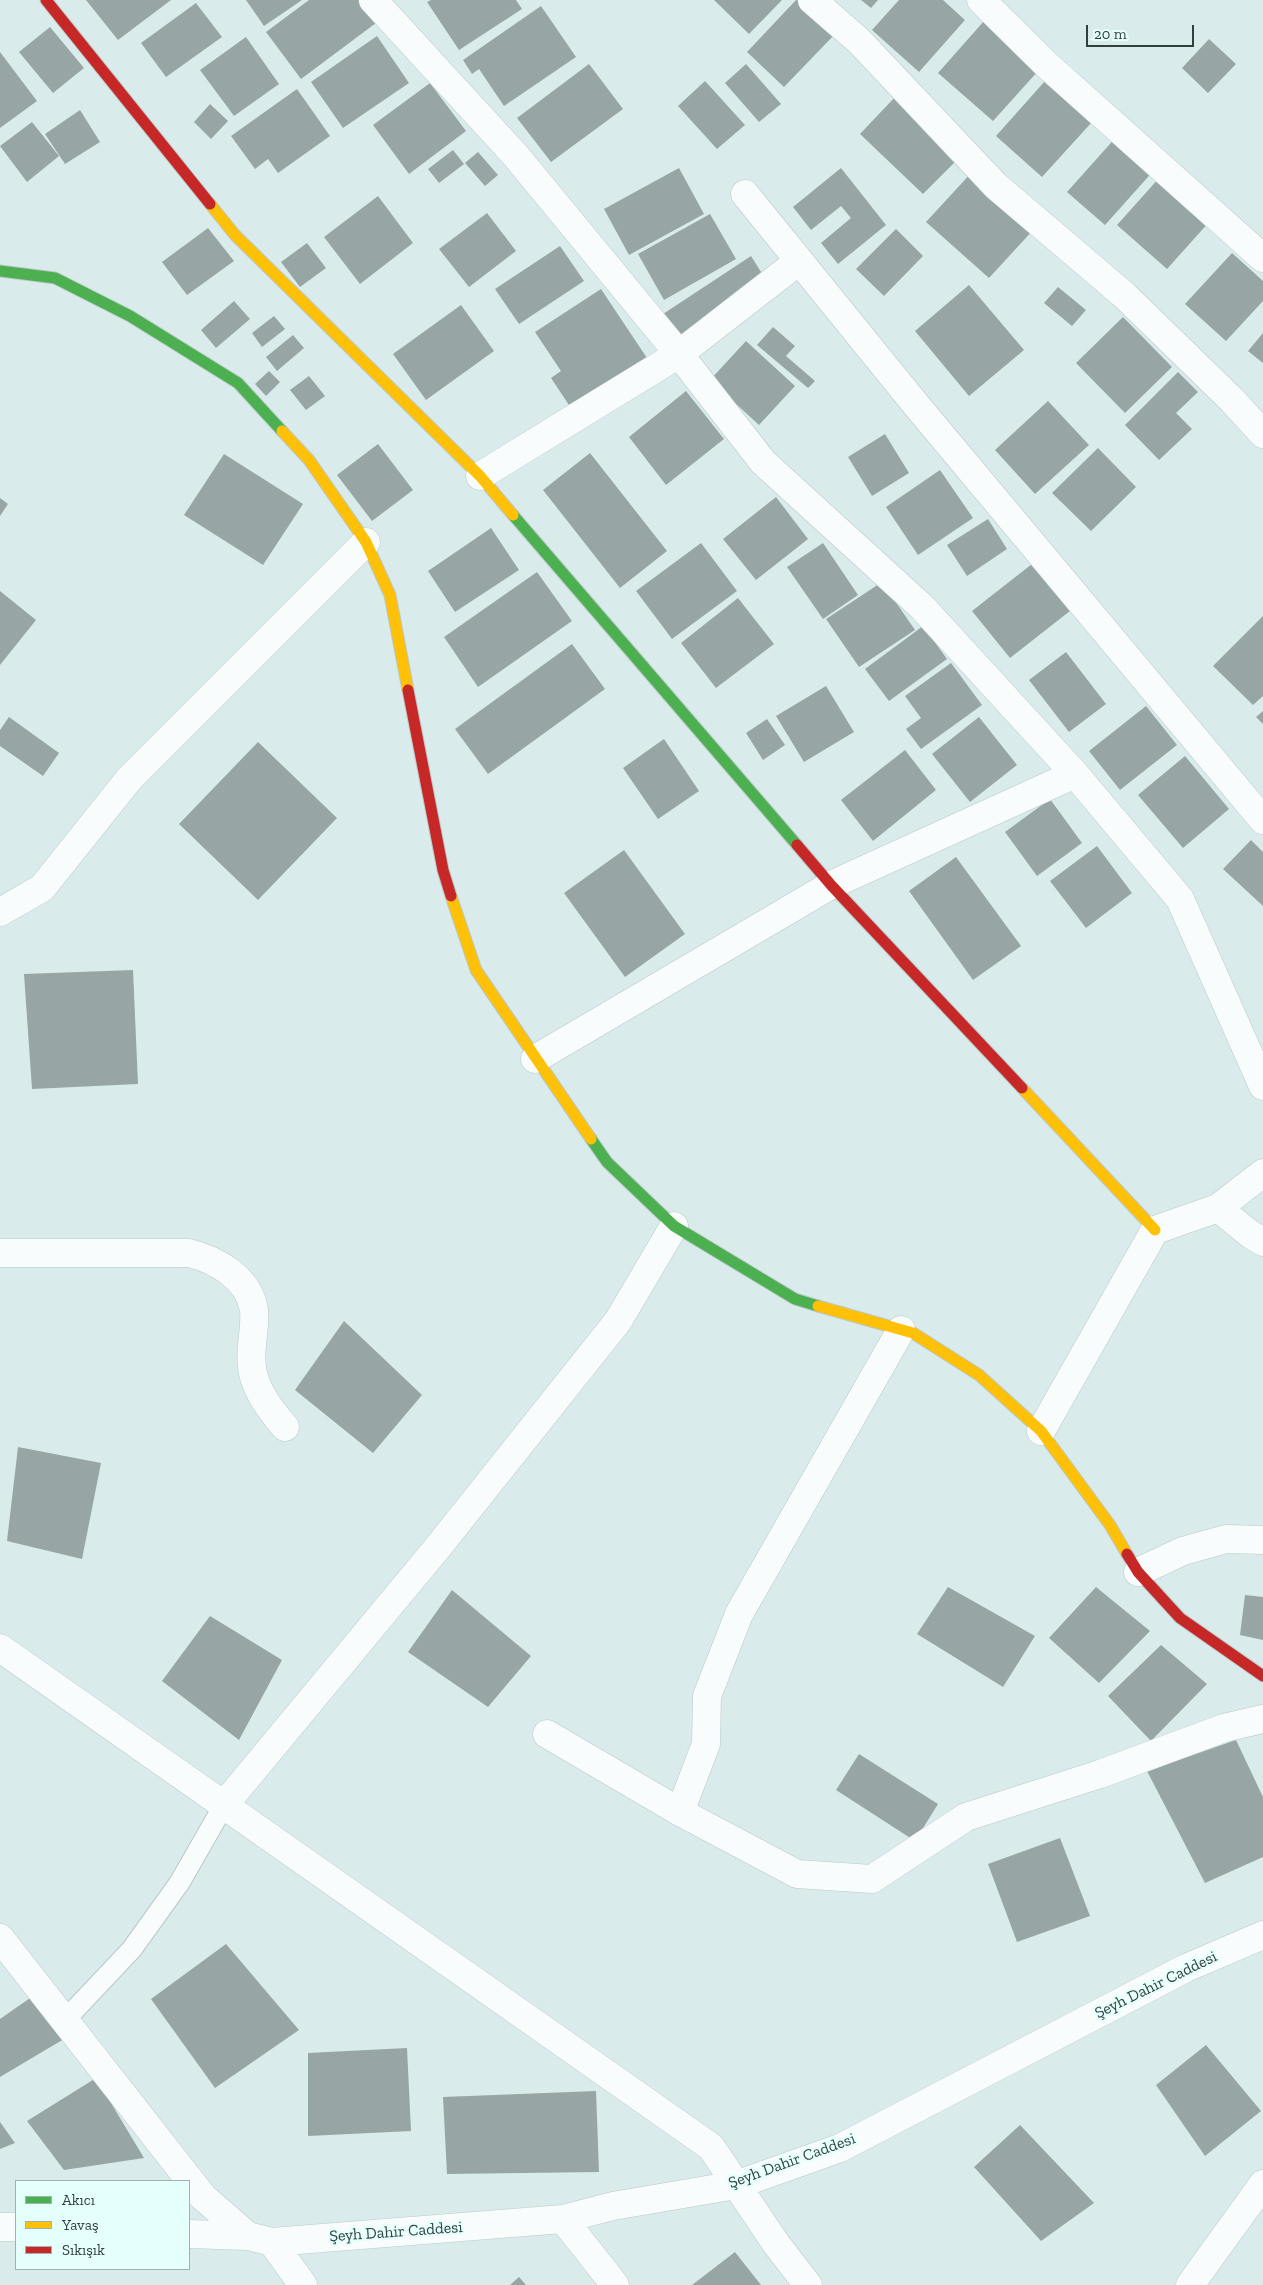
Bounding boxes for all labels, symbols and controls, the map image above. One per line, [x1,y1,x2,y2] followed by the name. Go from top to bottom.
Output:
[1088,15,1196,47] scale bar
[1094,25,1127,43] text: 20 m
[1092,1947,1220,2023] street label: Şeyh Dahir Caddesi
[726,2129,858,2193] street label: Şeyh Dahir Caddesi
[15,2180,190,2270] legend
[62,2191,95,2209] text: Akıcı
[62,2216,99,2234] text: Yavaş
[329,2218,463,2246] street label: Şeyh Dahir Caddesi
[62,2241,105,2259] text: Sıkışık

